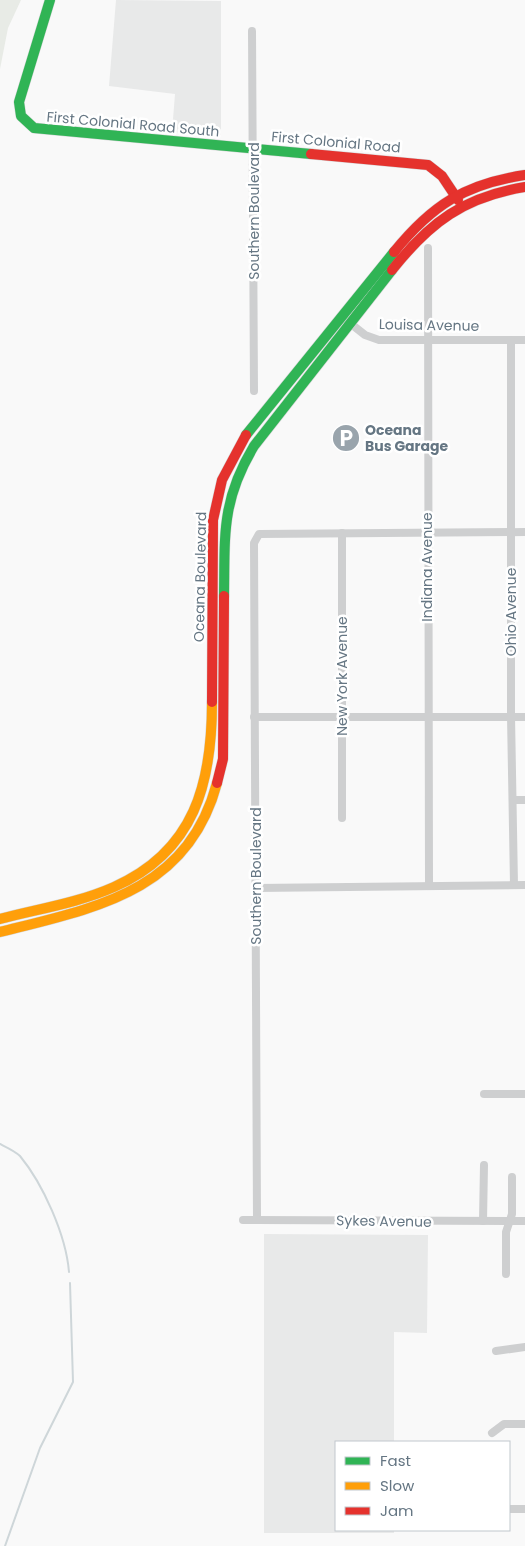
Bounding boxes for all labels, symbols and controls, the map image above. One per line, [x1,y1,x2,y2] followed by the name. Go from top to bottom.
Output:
[46,106,220,142] street label: First Colonial Road South
[271,126,401,158] street label: First Colonial Road
[244,142,264,280] street label: Southern Boulevard
[379,314,480,336] street label: Louisa Avenue
[365,420,449,456] place label: Oceana Bus Garage
[331,423,361,453] parking icon: Oceana Bus Garage
[189,512,211,642] street label: Oceana Boulevard
[417,512,437,622] street label: Indiana Avenue
[501,567,521,656] street label: Ohio Avenue
[332,616,352,736] street label: New York Avenue
[246,807,266,945] street label: Southern Boulevard
[336,1210,432,1232] street label: Sykes Avenue
[335,1441,510,1531] legend
[380,1450,411,1471] text: Fast
[380,1475,415,1496] text: Slow
[380,1500,414,1521] text: Jam

